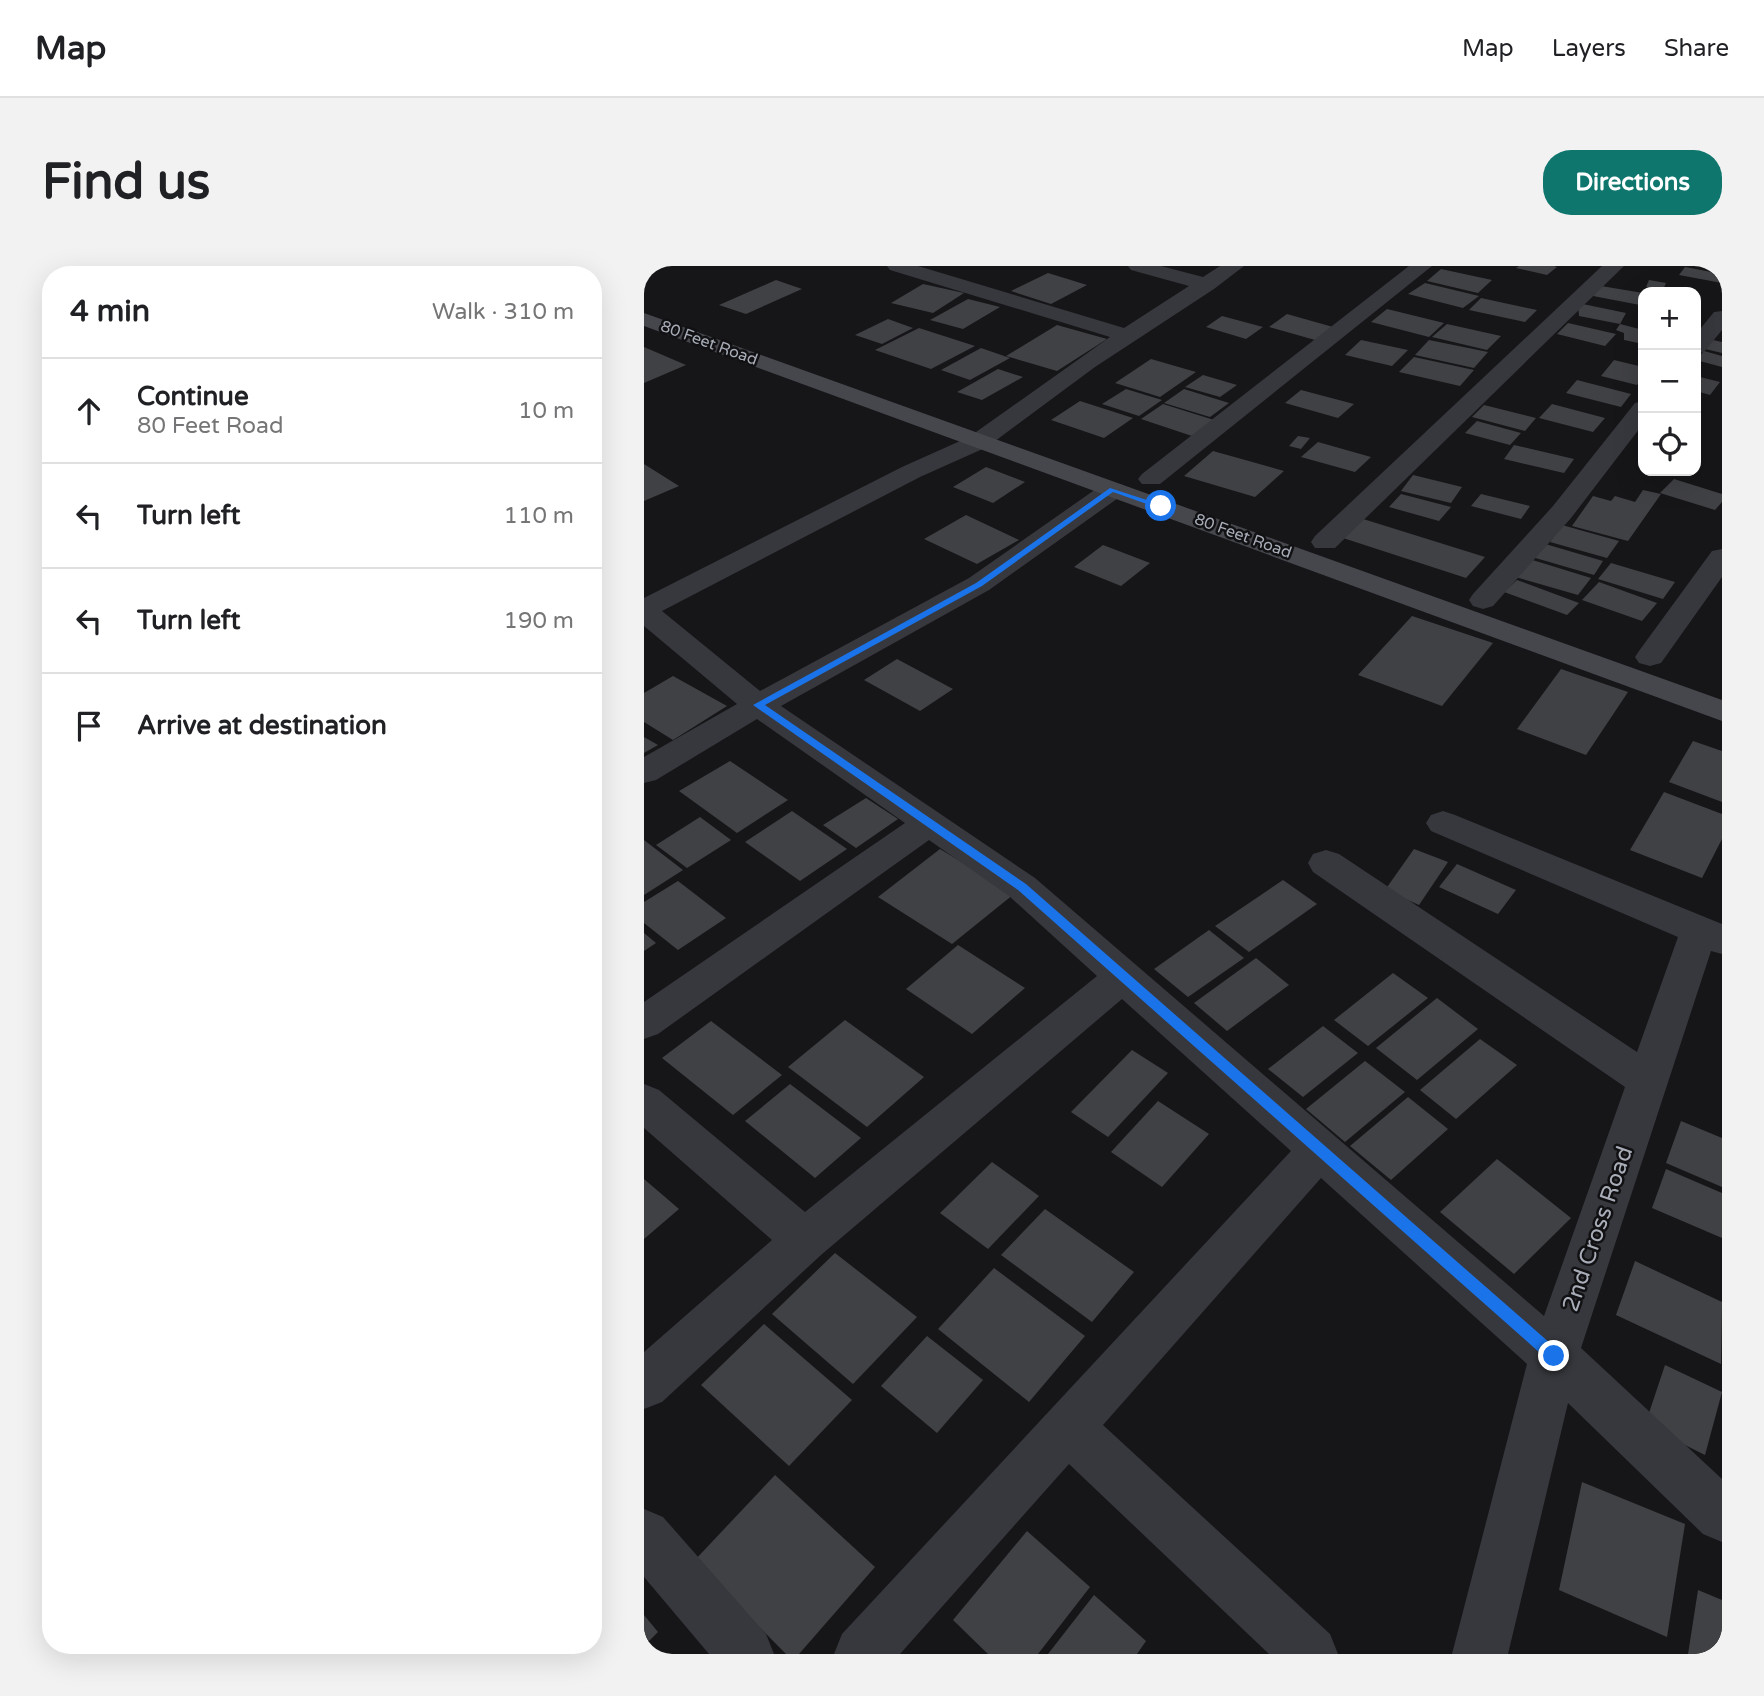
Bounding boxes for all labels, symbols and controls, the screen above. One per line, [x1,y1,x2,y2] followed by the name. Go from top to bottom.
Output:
[35,29,106,68] text: Map
[1462,34,1514,63] text: Map
[1552,34,1626,63] text: Layers
[1664,34,1729,63] text: Share
[1543,150,1722,215] button: Directions
[42,153,210,212] text: Find us
[1638,287,1701,476] map controls
[1638,287,1701,350] button: +
[70,293,150,330] text: 4 min
[432,298,574,326] text: Walk · 310 m
[658,316,760,370] street label: 80 Feet Road
[1638,350,1701,413] button: −
[137,381,249,412] text: Continue
[70,392,108,430] icon: ahead
[518,397,574,425] text: 10 m
[137,412,284,440] text: 80 Feet Road
[1638,413,1701,476] button: locate
[1145,490,1176,521] route start
[70,497,108,535] icon: left
[137,500,240,531] text: Turn left
[504,502,574,530] text: 110 m
[1192,509,1294,563] street label: 80 Feet Road
[70,602,108,640] icon: left
[137,605,240,636] text: Turn left
[504,607,574,635] text: 190 m
[70,707,108,745] icon: arrive
[137,710,387,741] text: Arrive at destination
[1557,1143,1639,1315] street label: 2nd Cross Road
[1538,1340,1569,1371] route end

